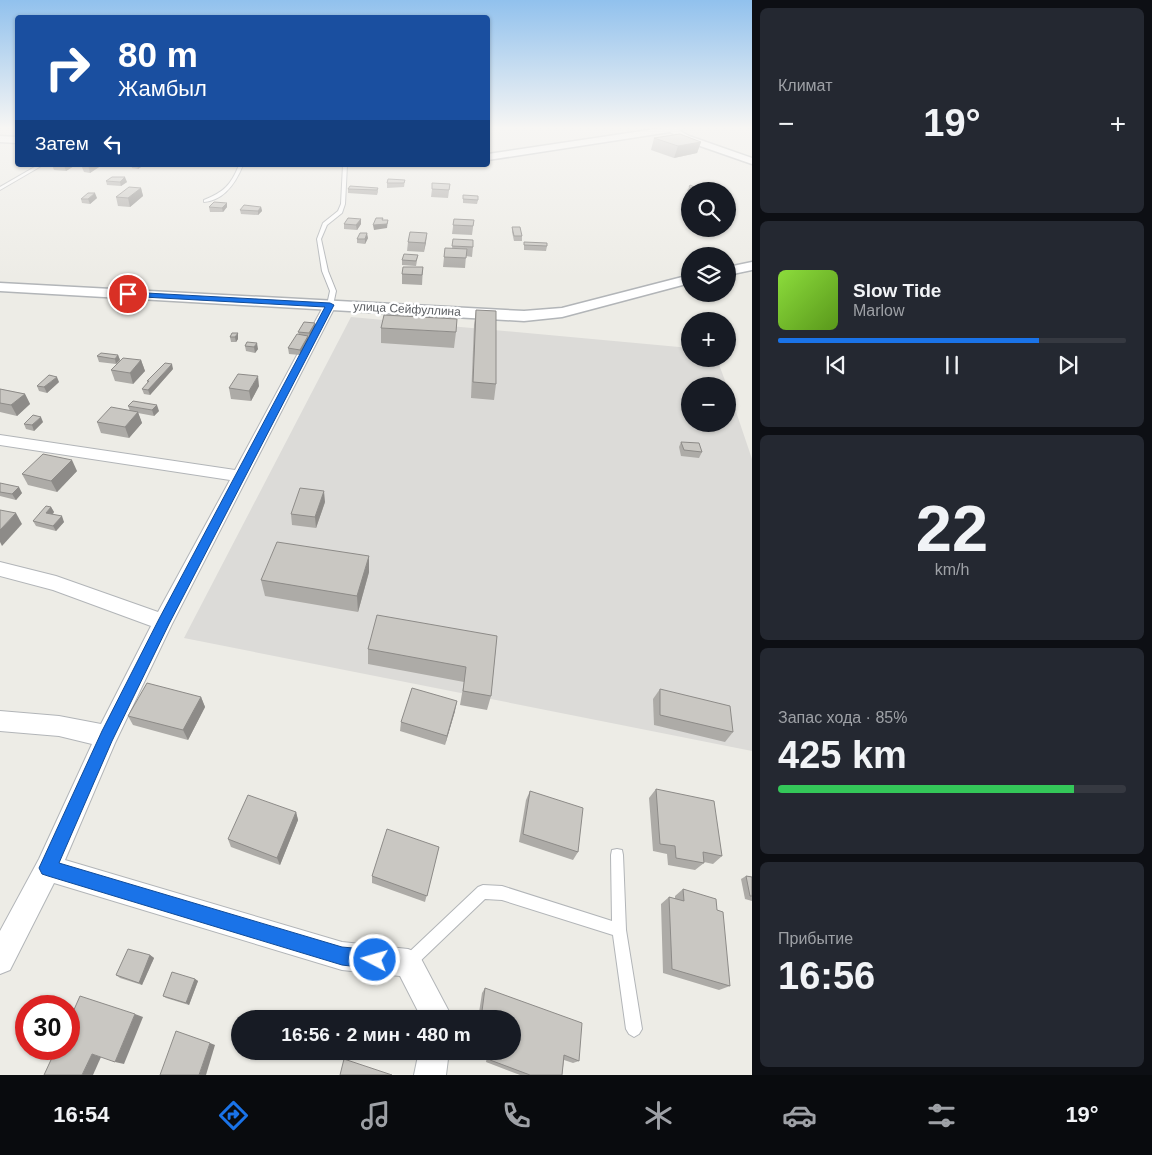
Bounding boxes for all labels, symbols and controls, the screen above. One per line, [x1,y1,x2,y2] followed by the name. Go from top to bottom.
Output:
[35,35,100,100] icon: right
[118,35,198,74] text: 80 m
[118,76,207,101] text: Жамбыл
[778,77,832,94] text: Климат
[923,102,981,144] text: 19°
[778,108,794,139] text: −
[1110,108,1126,139] text: +
[99,130,127,158] icon: left
[35,133,89,154] text: Затем
[681,182,736,432] map controls
[681,182,736,237] button: search
[681,247,736,302] button: layers
[107,273,149,315] pin
[114,280,142,308] icon: arrive
[853,280,941,301] text: Slow Tide
[353,299,462,319] street label: улица Сейфуллина
[853,302,905,319] text: Marlow
[681,312,736,367] button: +
[822,351,850,379] icon: previous
[938,351,966,379] icon: pause
[1054,351,1082,379] icon: next
[681,377,736,432] button: −
[916,492,988,565] text: 22
[935,561,969,578] text: km/h
[778,709,907,726] text: Запас хода · 85%
[778,734,907,776] text: 425 km
[778,930,853,947] text: Прибытие
[348,933,400,985] position arrow
[778,955,875,997] text: 16:56
[15,995,80,1060] speed limit sign: 30
[281,1024,471,1045] text: 16:56 · 2 мин · 480 m
[216,1098,251,1133] icon: directions
[358,1098,393,1133] icon: music
[499,1098,534,1133] icon: phone
[641,1098,676,1133] icon: climate
[782,1098,817,1133] icon: car
[924,1098,959,1133] icon: filters
[53,1102,110,1127] text: 16:54
[1065,1102,1099,1127] text: 19°

